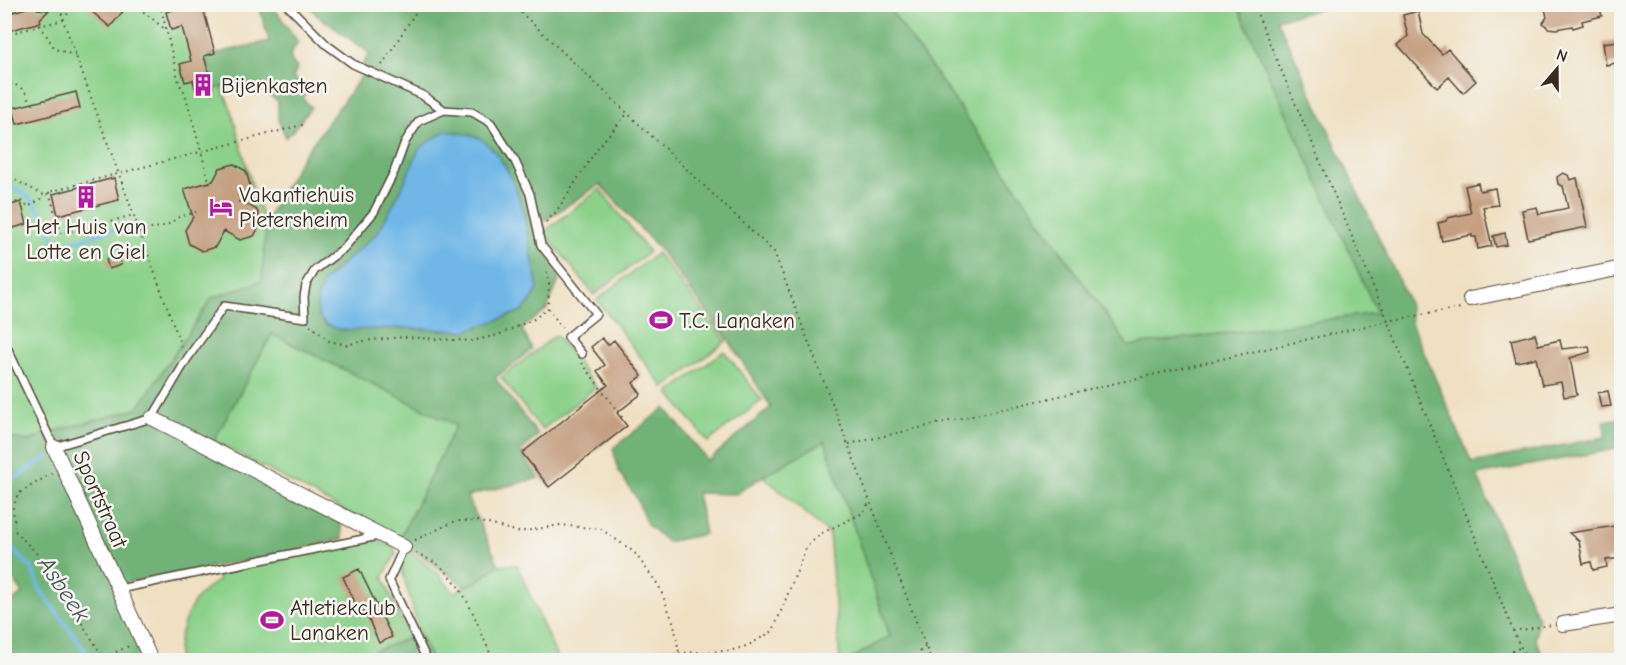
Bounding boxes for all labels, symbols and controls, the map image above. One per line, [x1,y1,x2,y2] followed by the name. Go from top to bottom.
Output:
[1527,39,1587,99] north arrow
[1554,46,1570,66] text: N
[190,72,216,98] building icon: Bijenkasten
[221,73,328,99] place label: Bijenkasten
[239,182,354,233] place label: Vakantiehuis Pietersheim
[73,184,99,210] building icon: Het Huis van Lotte en Giel
[208,194,234,220] hotel icon: Vakantiehuis Pietersheim
[25,214,147,265] place label: Het Huis van Lotte en Giel
[648,307,674,333] sports icon: T.C. Lanaken
[679,308,795,334] place label: T.C. Lanaken
[67,447,133,552] street label: Sportstraat
[32,550,96,627] water label: Asbeek
[290,595,396,646] place label: Atletiekclub Lanaken
[259,607,285,633] sports icon: Atletiekclub Lanaken

